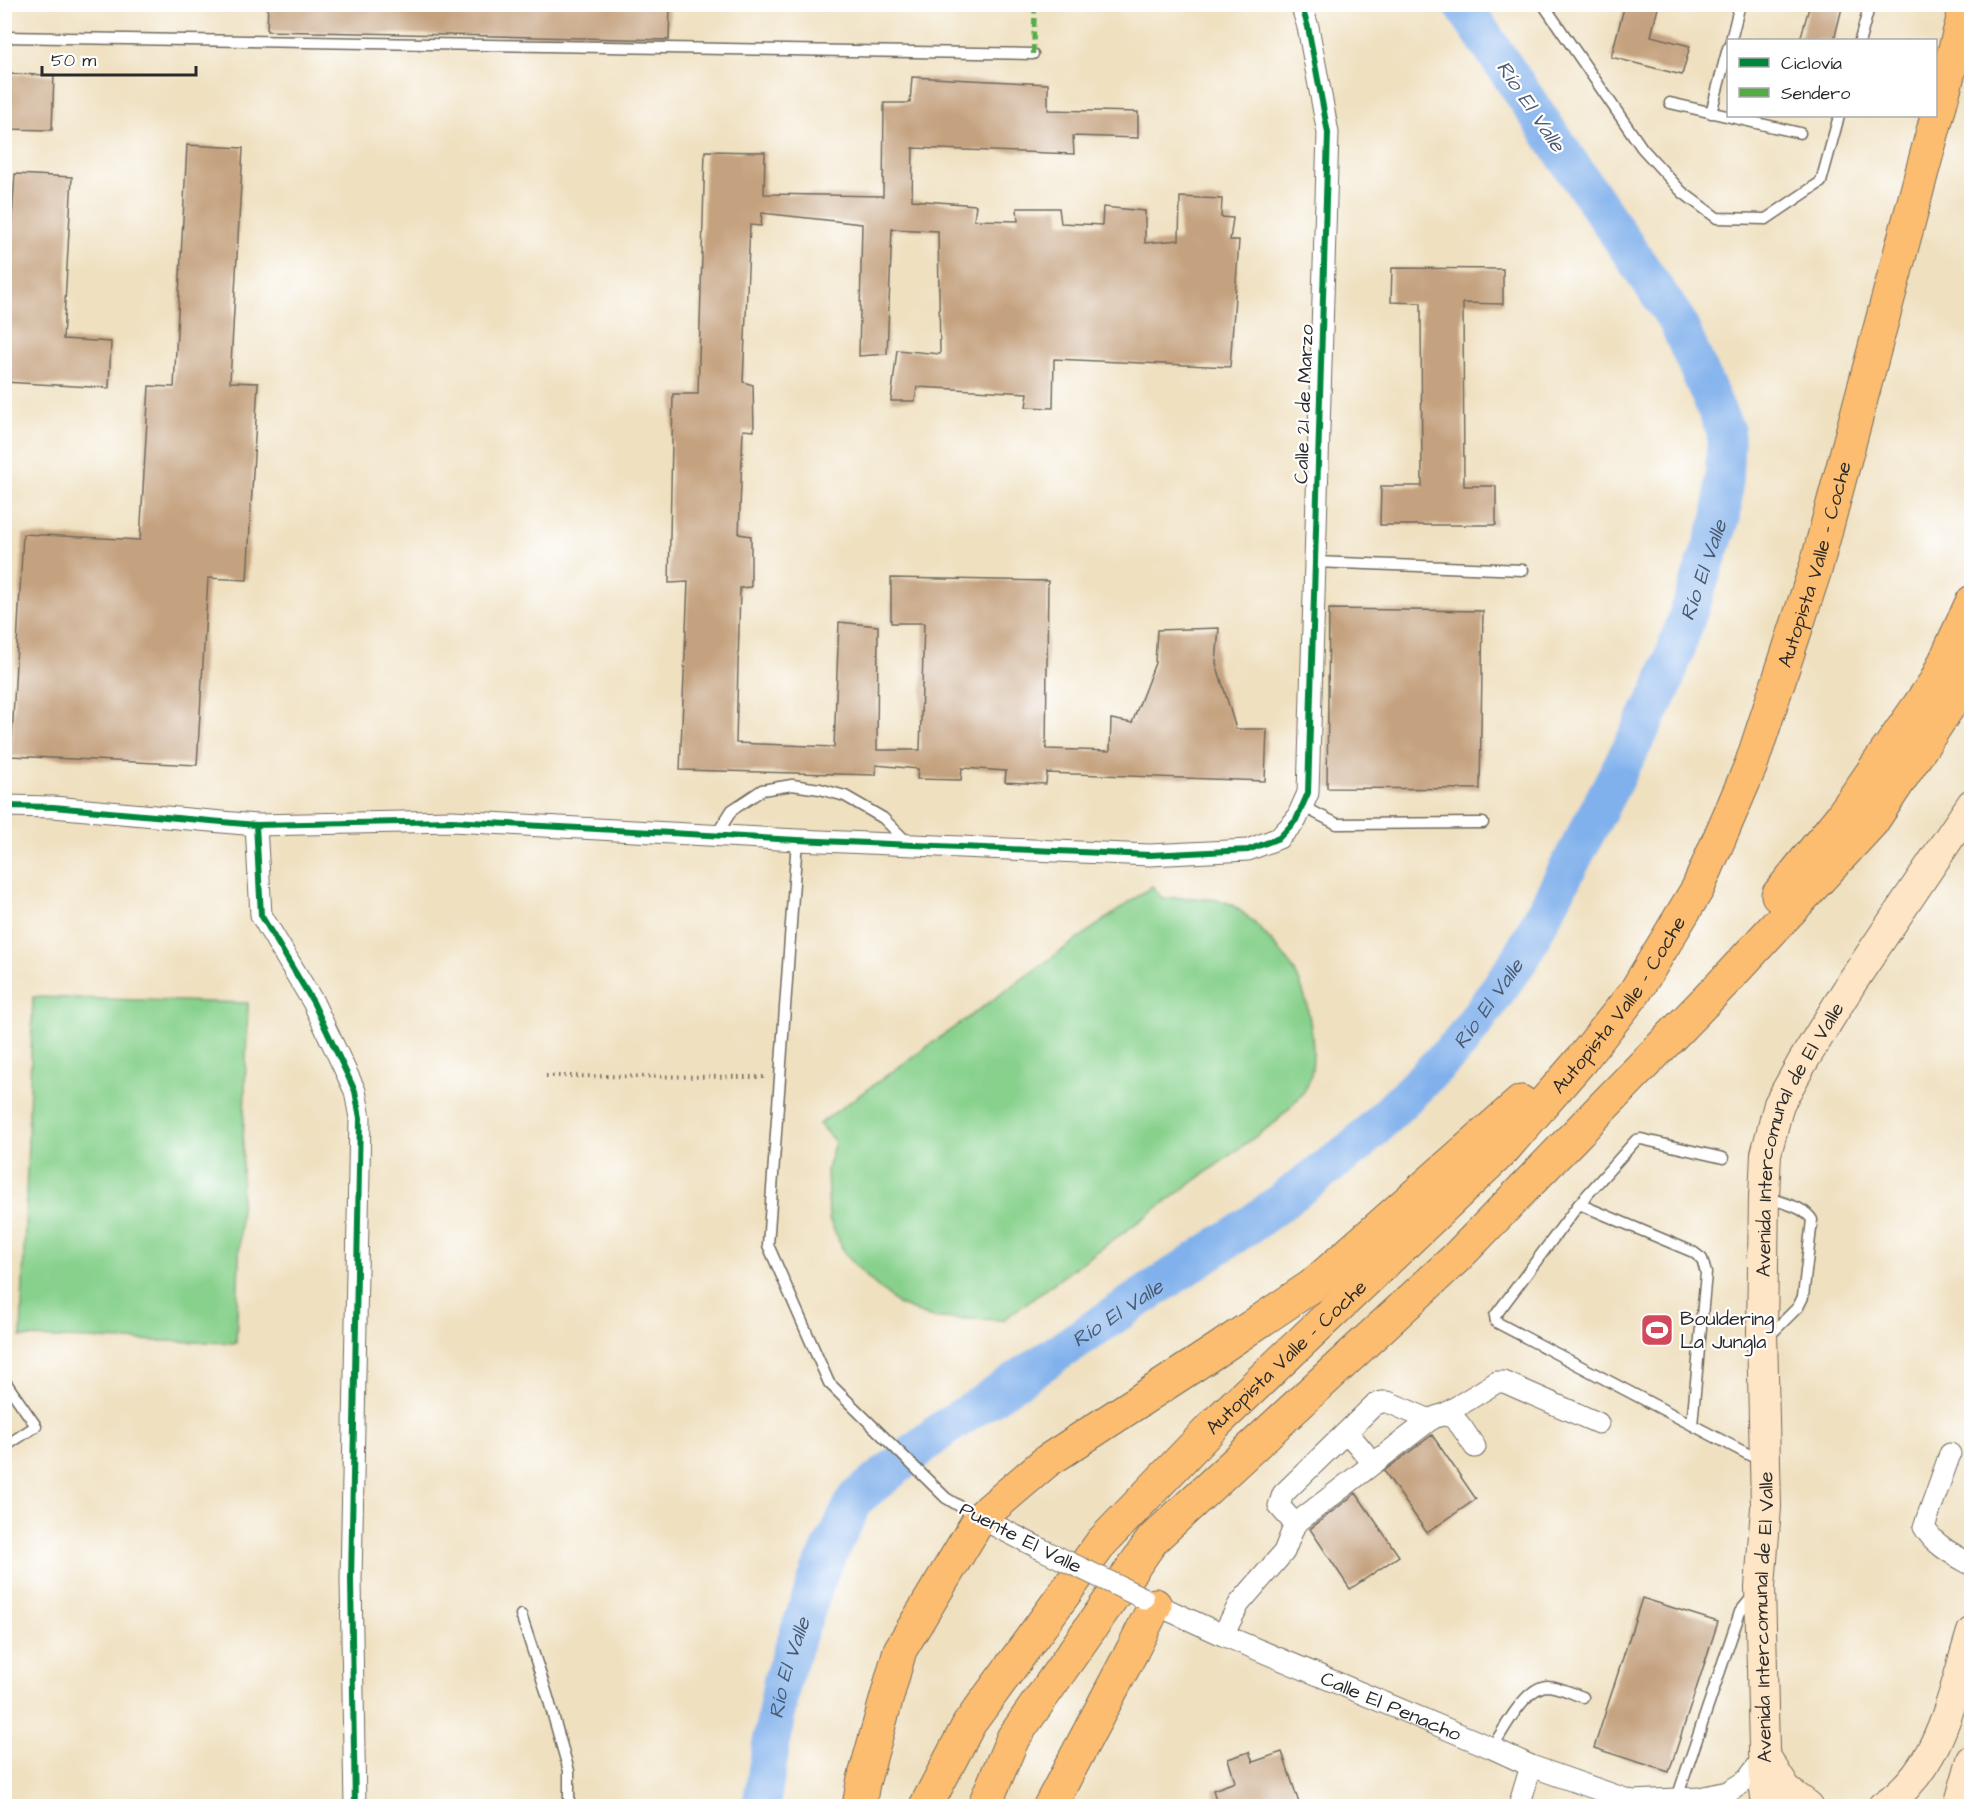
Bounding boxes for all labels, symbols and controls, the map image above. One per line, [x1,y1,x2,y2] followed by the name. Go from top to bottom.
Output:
[42,39,196,77] scale bar
[1727,39,1937,117] legend
[51,48,96,73] text: 50 m
[1781,51,1842,76] text: Ciclovía
[1489,55,1573,159] water label: Río El Valle
[1781,81,1850,106] text: Sendero
[1287,324,1321,484] street label: Calle 21 de Marzo
[1771,458,1859,671] street label: Autopista Valle - Coche
[1673,515,1735,624] water label: Río El Valle
[1545,911,1693,1100] street label: Autopista Valle - Coche
[1446,952,1532,1055] water label: Río El Valle
[1750,997,1851,1277] street label: Avenida Intercomunal de El Valle
[1066,1272,1171,1355] water label: Río El Valle
[1199,1273,1374,1441] street label: Autopista Valle - Coche
[1680,1305,1774,1357] place label: Bouldering La Jungla
[1639,1312,1675,1348] sports icon: Bouldering La Jungla
[1747,1471,1781,1763] street label: Avenida Intercomunal de El Valle
[955,1495,1087,1581] street label: Puente El Valle
[762,1612,818,1721] water label: Río El Valle
[1316,1665,1465,1749] street label: Calle El Penacho

